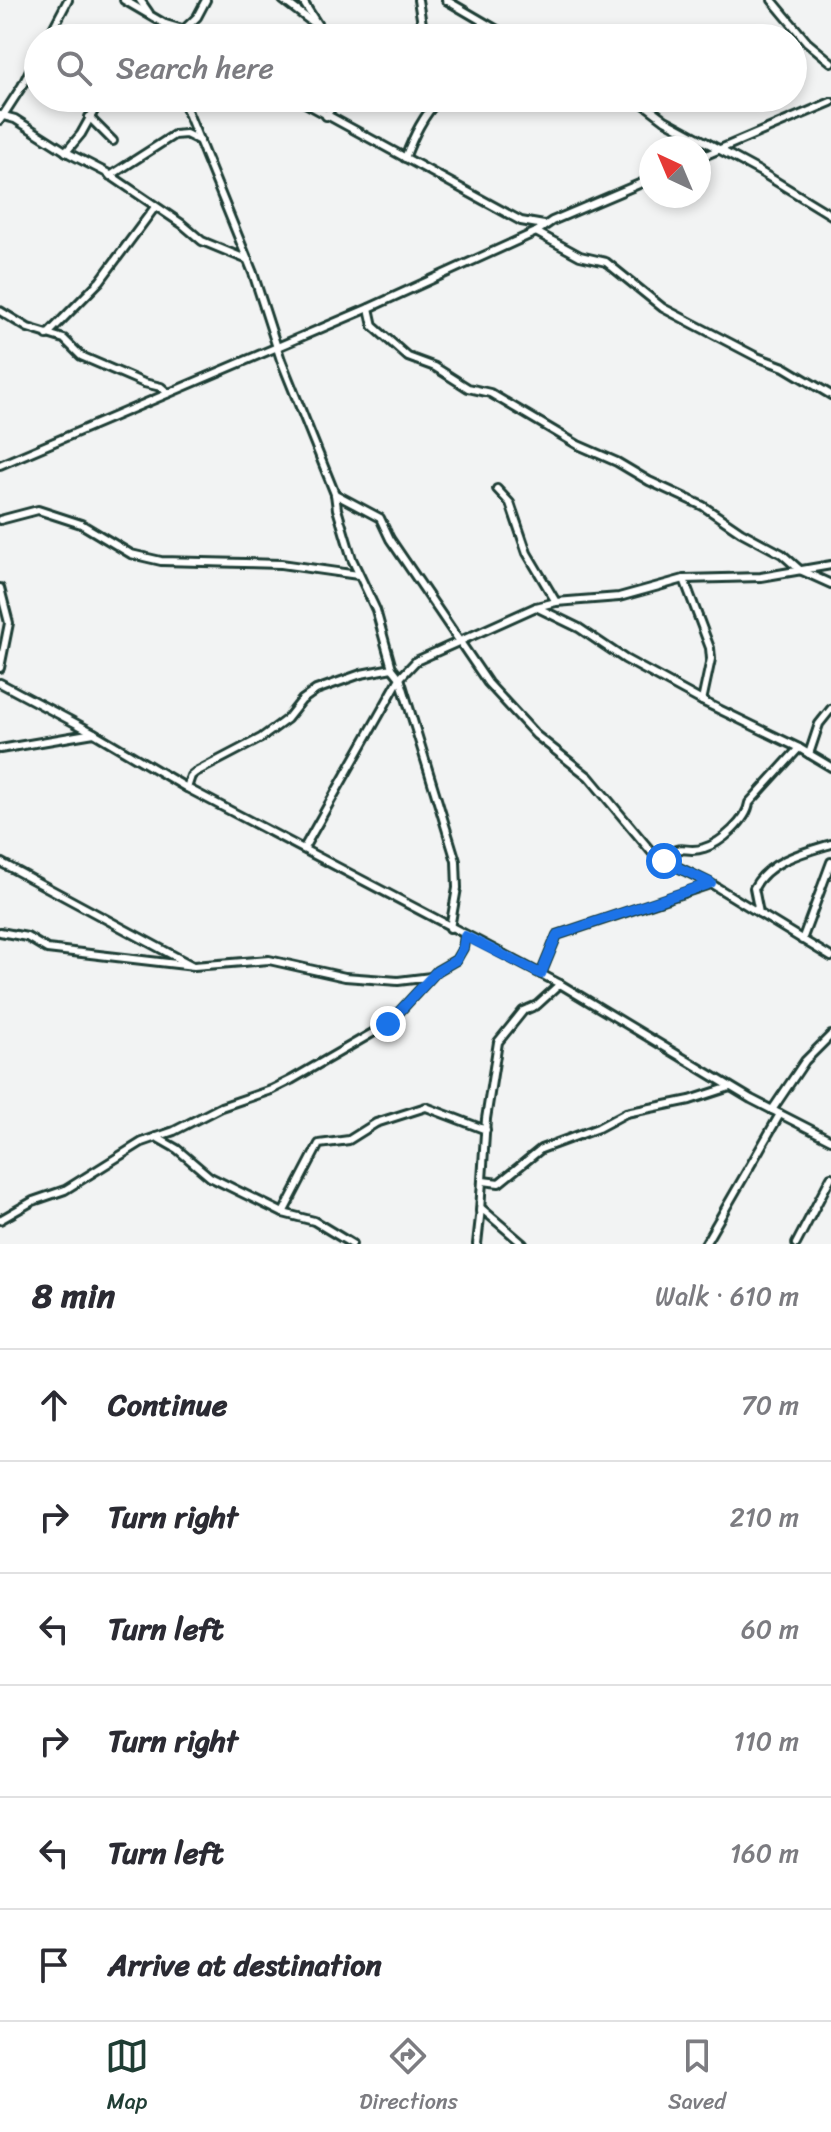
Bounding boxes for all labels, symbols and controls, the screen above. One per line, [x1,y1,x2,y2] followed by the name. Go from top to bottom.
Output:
[24,24,807,112] search box
[116,41,274,95] text: Search here
[52,46,96,90] icon: search
[639,136,711,208] north arrow
[646,843,682,879] route start
[370,1006,406,1042] route end
[32,1266,115,1326] text: 8 min
[655,1273,799,1319] text: Walk · 610 m
[108,1378,227,1432] text: Continue
[741,1382,799,1428] text: 70 m
[32,1383,76,1427] icon: ahead
[108,1490,238,1544] text: Turn right
[730,1494,799,1540] text: 210 m
[32,1495,76,1539] icon: right
[108,1602,224,1656] text: Turn left
[741,1606,799,1652] text: 60 m
[32,1607,76,1651] icon: left
[108,1714,238,1768] text: Turn right
[734,1718,799,1764] text: 110 m
[32,1719,76,1763] icon: right
[108,1826,224,1880] text: Turn left
[730,1830,799,1876] text: 160 m
[32,1831,76,1875] icon: left
[108,1938,382,1992] text: Arrive at destination
[32,1943,76,1987] icon: arrive
[105,2034,149,2121] tab: Map
[359,2034,458,2121] tab: Directions
[668,2034,726,2121] tab: Saved

